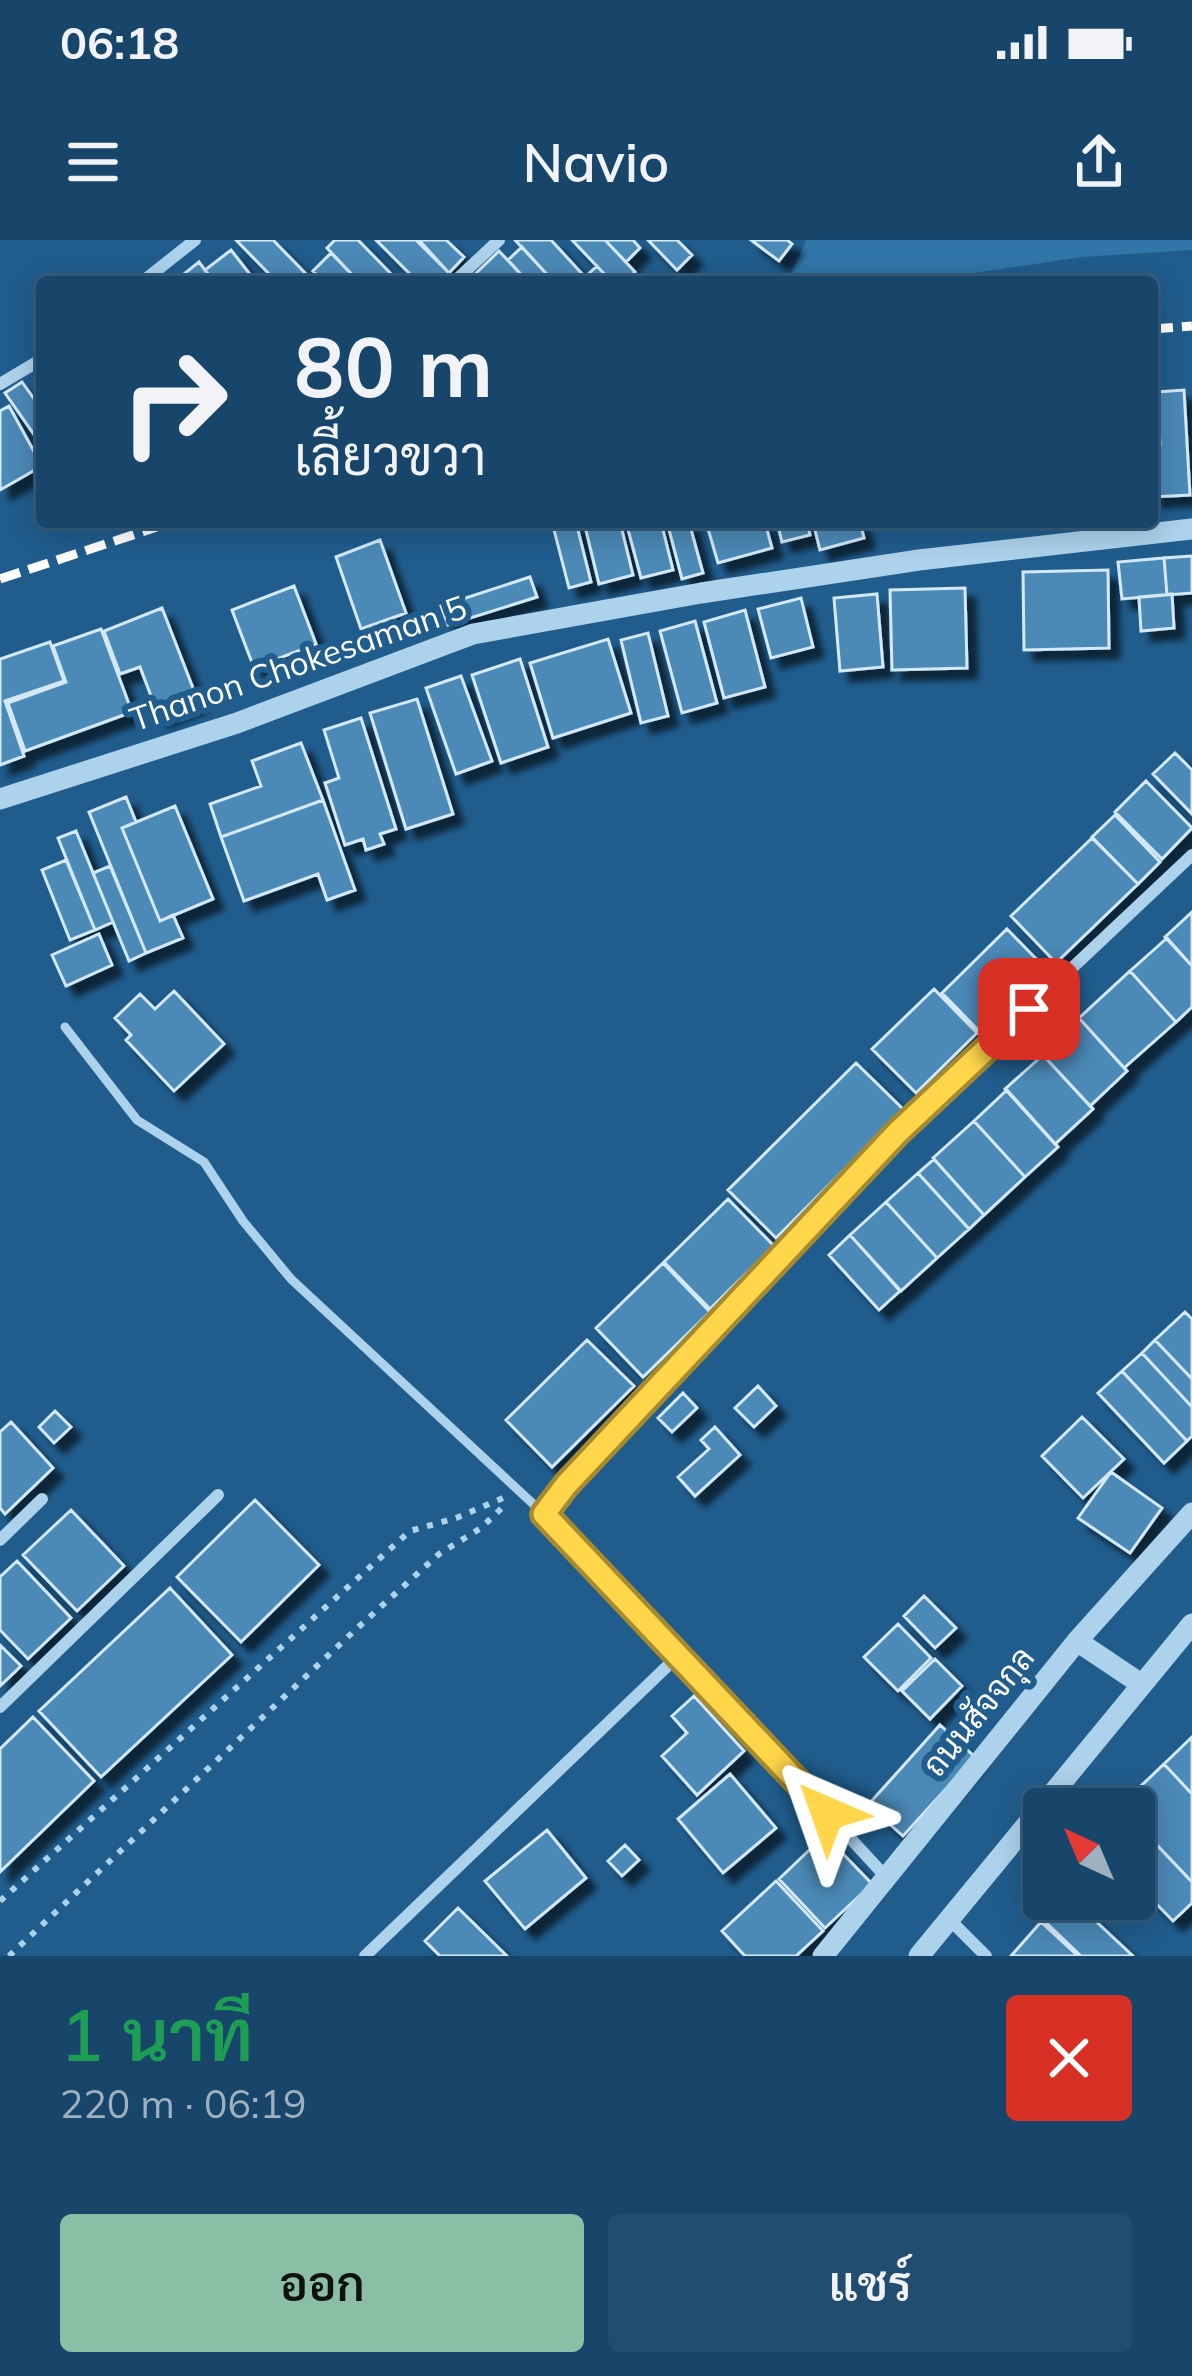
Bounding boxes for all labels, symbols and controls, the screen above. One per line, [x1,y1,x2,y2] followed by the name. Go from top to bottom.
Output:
[60,14,179,70] text: 06:18
[523,128,669,196] text: Navio
[60,129,126,195] icon: menu
[1066,129,1132,195] icon: share
[294,313,493,418] text: 80 m
[96,324,252,480] icon: right
[294,421,487,489] text: เลี้ยวขวา
[124,586,471,739] street label: Thanon Chokesaman 5
[978,958,1080,1060] pin
[996,976,1062,1042] icon: arrive
[913,1637,1045,1786] street label: ถนนสัจจกุล
[764,1750,890,1876] position arrow
[1023,1788,1155,1920] north arrow
[1023,1788,1155,1920] map controls
[60,1989,253,2079] text: 1 นาที
[1006,1995,1132,2121] button: close
[60,2079,306,2128] text: 220 m · 06:19
[60,2214,584,2352] button: ออก
[608,2214,1132,2352] button: แชร์

